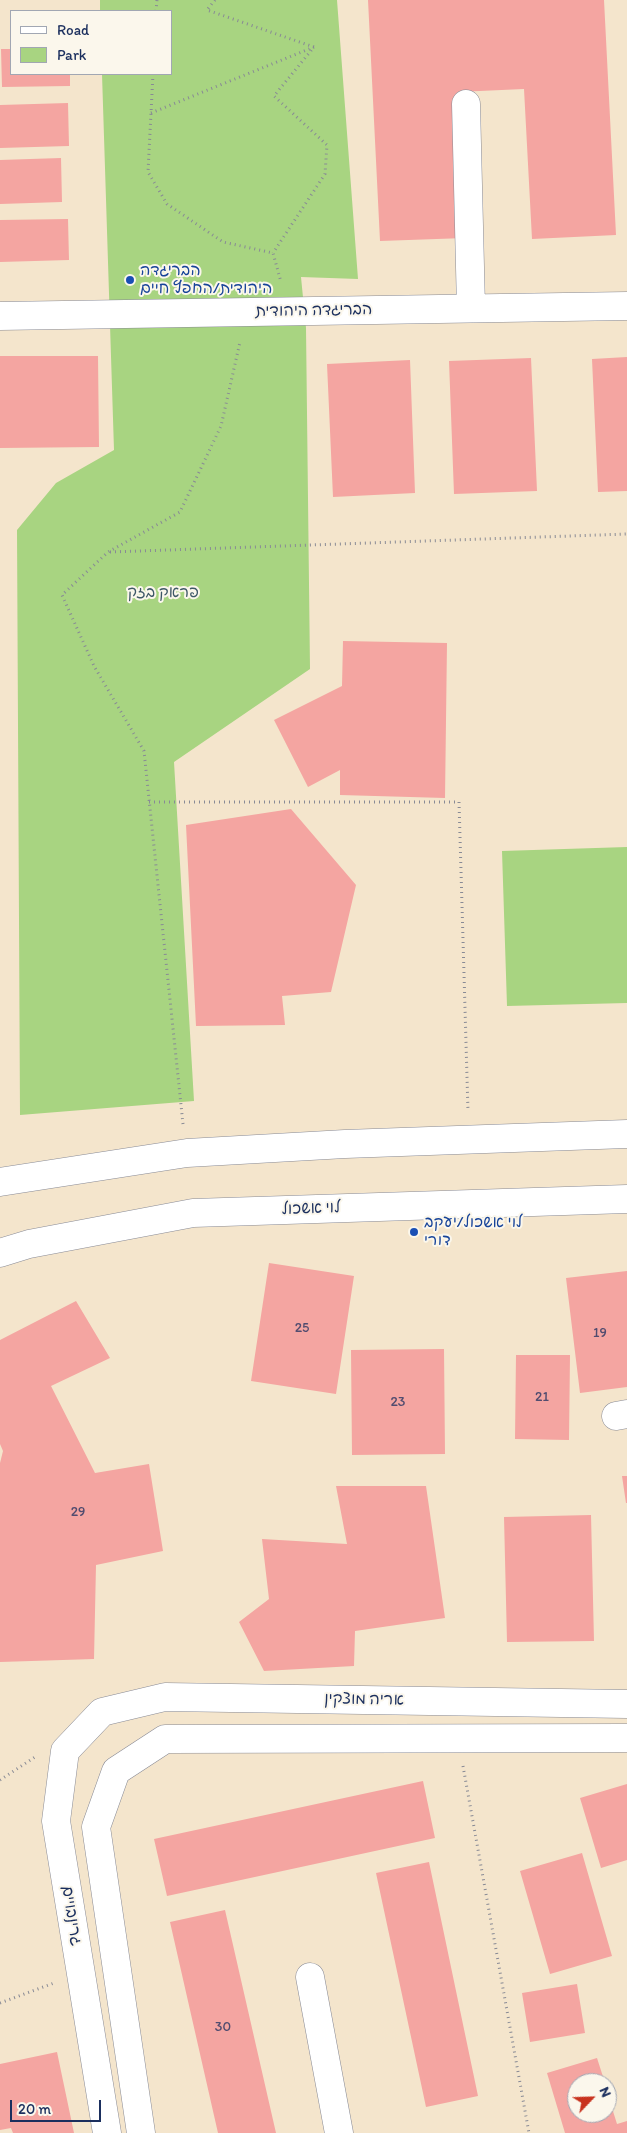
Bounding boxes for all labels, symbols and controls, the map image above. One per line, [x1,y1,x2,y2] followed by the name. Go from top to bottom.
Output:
[10,10,172,75] legend
[57,21,89,39] text: Road
[57,46,87,64] text: Park
[140,261,272,299] place label: הבריגדה היהודית/החפץ חיים
[124,274,136,286] marker: הבריגדה היהודית/החפץ חיים
[255,300,373,322] street label: הבריגדה היהודית
[127,583,199,603] park label: פראק בזק
[281,1198,341,1220] street label: לוי אשכול
[424,1213,522,1251] place label: לוי אשכול/יעקב דורי
[408,1226,420,1238] marker: לוי אשכול/יעקב דורי
[295,1320,309,1336] house number: 25
[593,1325,607,1341] house number: 19
[535,1389,549,1405] house number: 21
[391,1394,405,1410] house number: 23
[71,1504,85,1520] house number: 29
[324,1690,404,1710] street label: אריה מוצקין
[57,1885,85,1947] street label: גרינבויים
[215,2019,231,2035] house number: 30
[567,2073,617,2123] north arrow
[596,2084,615,2100] text: N
[12,2090,104,2122] scale bar
[18,2100,51,2118] text: 20 m

